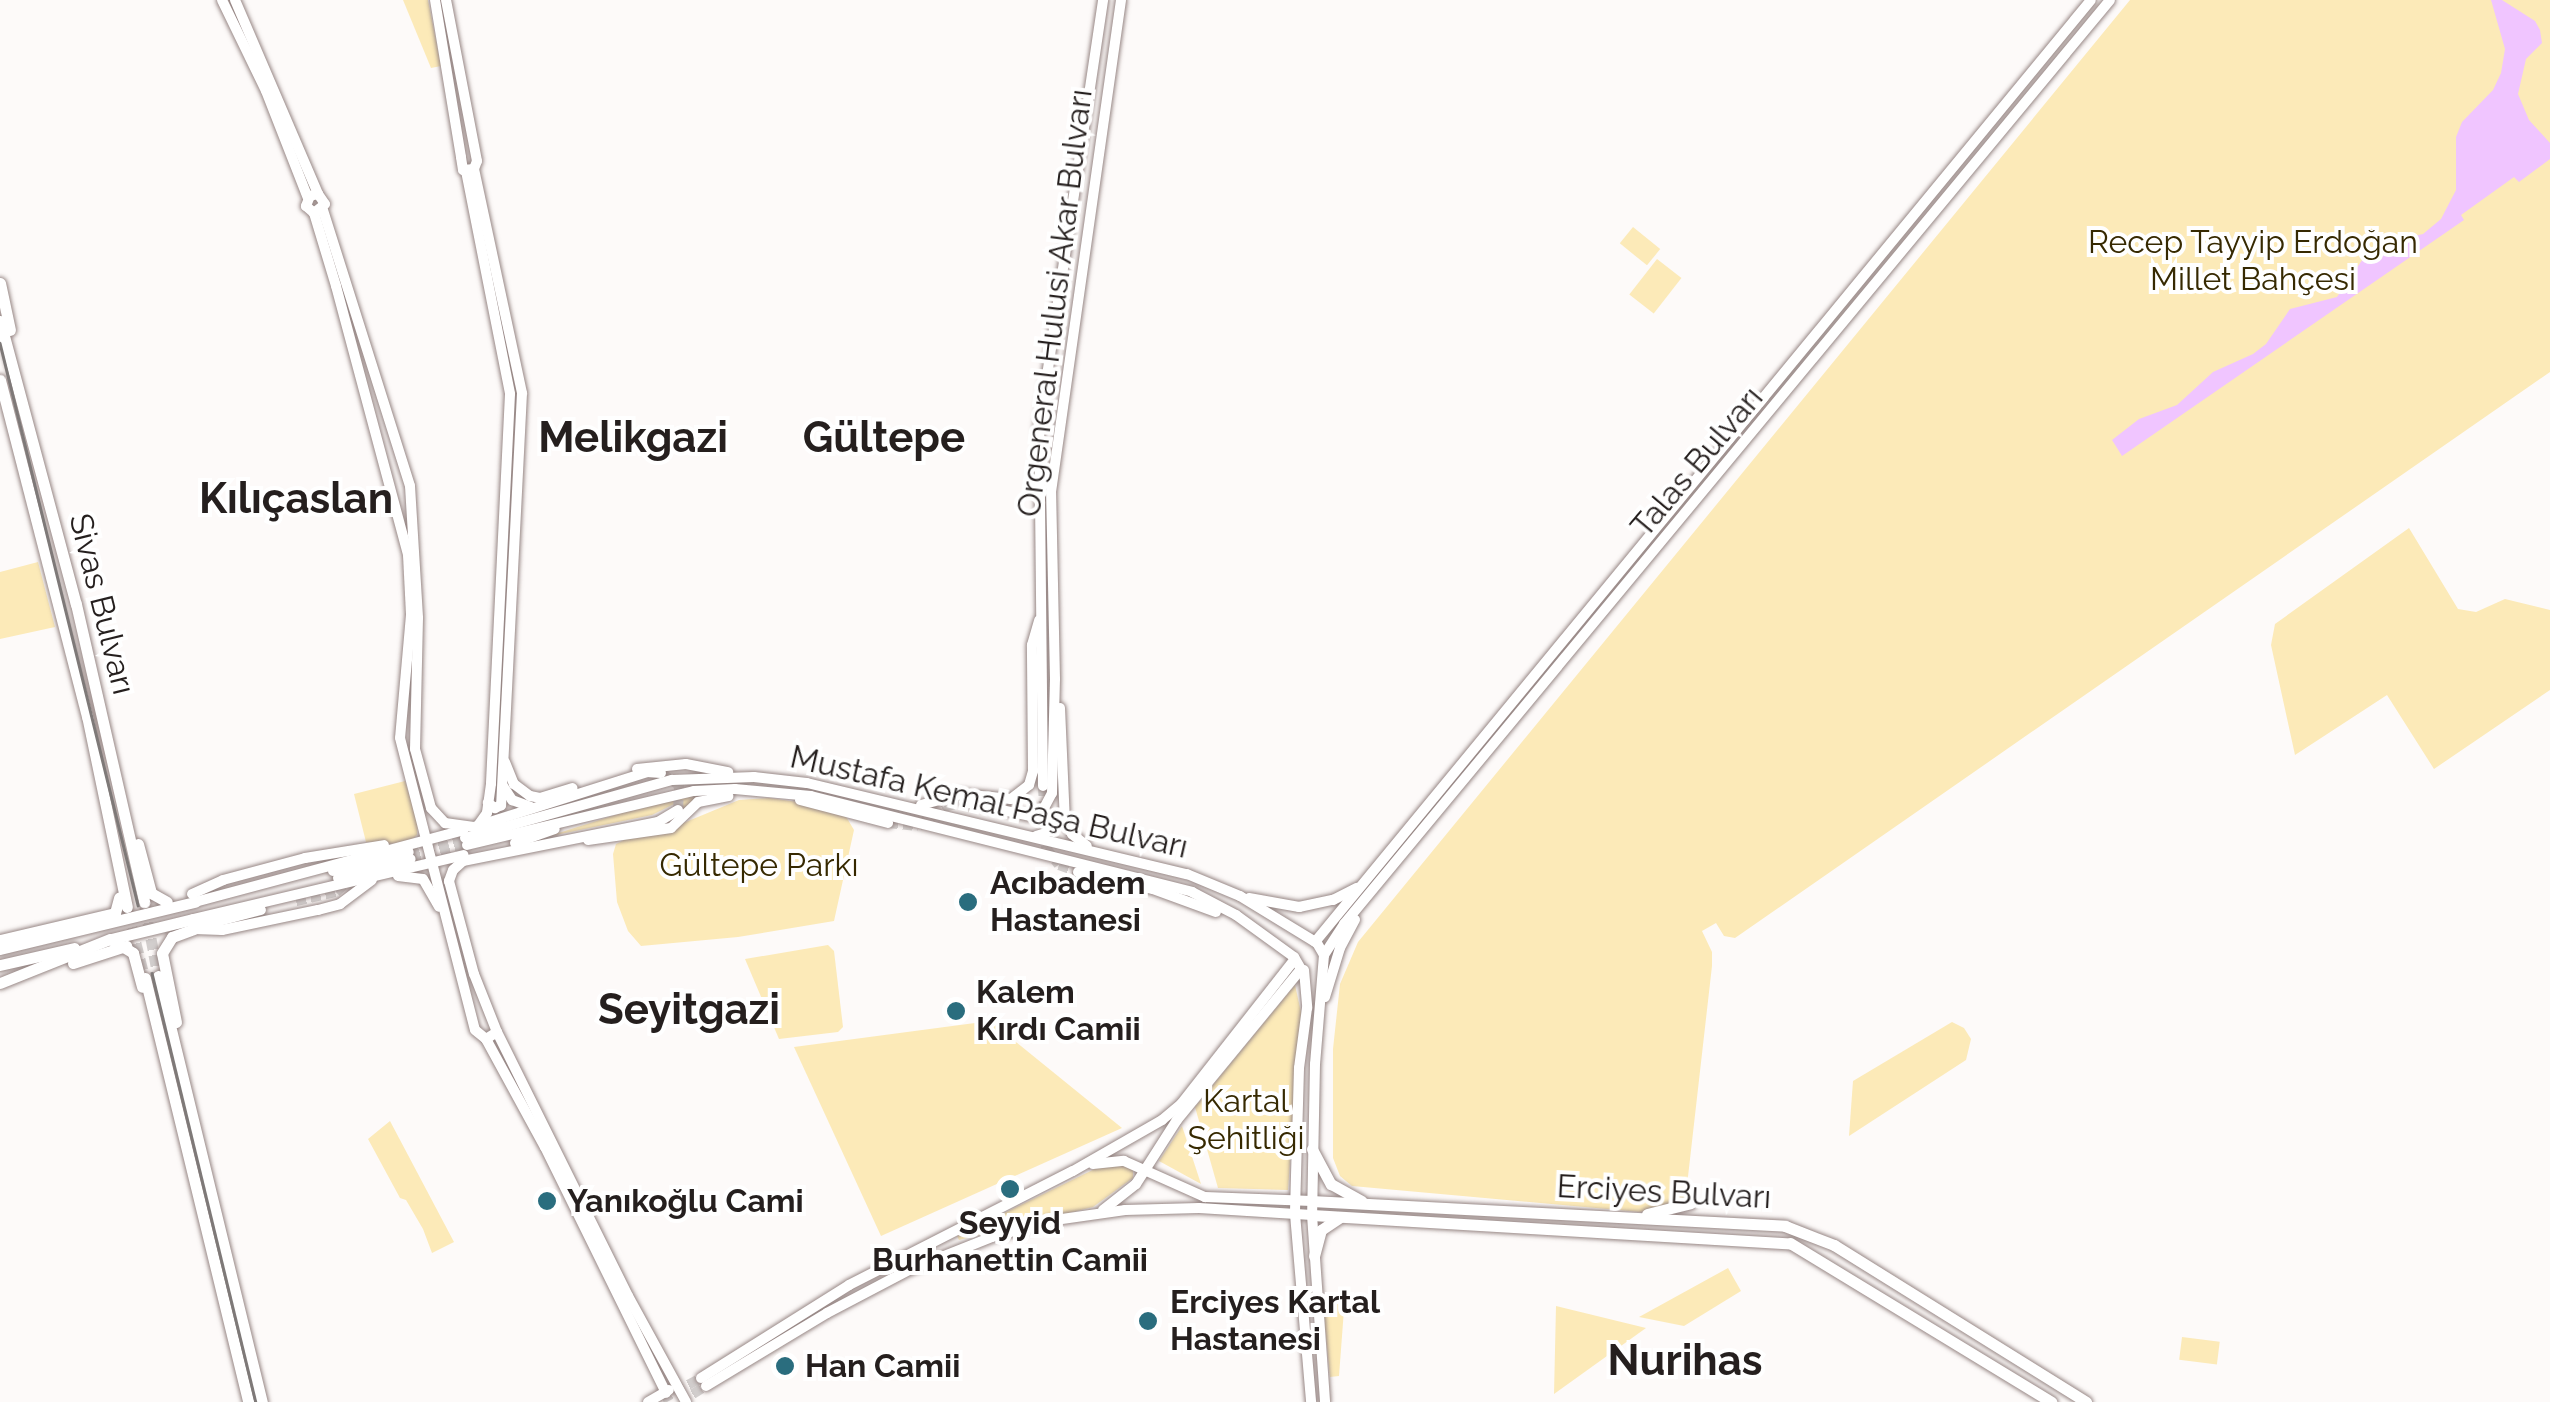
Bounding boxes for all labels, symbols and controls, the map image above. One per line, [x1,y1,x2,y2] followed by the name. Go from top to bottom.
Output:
[1010,86,1100,520] street label: Orgeneral Hulusi Akar Bulvarı
[2088,224,2418,299] park label: Recep Tayyip Erdoğan Millet Bahçesi
[1623,379,1771,545] street label: Talas Bulvarı
[538,413,728,463] district label: Melikgazi
[803,413,965,463] district label: Gültepe
[199,474,393,524] district label: Kılıçaslan
[61,510,143,698] street label: Sivas Bulvarı
[786,737,1192,867] street label: Mustafa Kemal Paşa Bulvarı
[660,846,858,884] park label: Gültepe Parkı
[990,865,1145,940] place label: Acıbadem Hastanesi
[955,889,981,915] marker: Acıbadem Hastanesi
[976,974,1141,1049] place label: Kalem Kırdı Camii
[598,985,780,1035] district label: Seyitgazi
[945,1000,967,1022] marker: Kalem Kırdı Camii
[1188,1083,1304,1158] park label: Kartal Şehitliği
[1556,1167,1772,1217] street label: Erciyes Bulvarı
[999,1178,1021,1200] marker: Seyyid Burhanettin Camii
[567,1182,804,1220] place label: Yanıkoğlu Cami
[536,1190,558,1212] marker: Yanıkoğlu Cami
[872,1205,1148,1280] place label: Seyyid Burhanettin Camii
[1170,1284,1380,1359] place label: Erciyes Kartal Hastanesi
[1135,1308,1161,1334] marker: Erciyes Kartal Hastanesi
[1607,1336,1763,1386] district label: Nurihas
[805,1347,960,1385] place label: Han Camii
[774,1355,796,1377] marker: Han Camii

